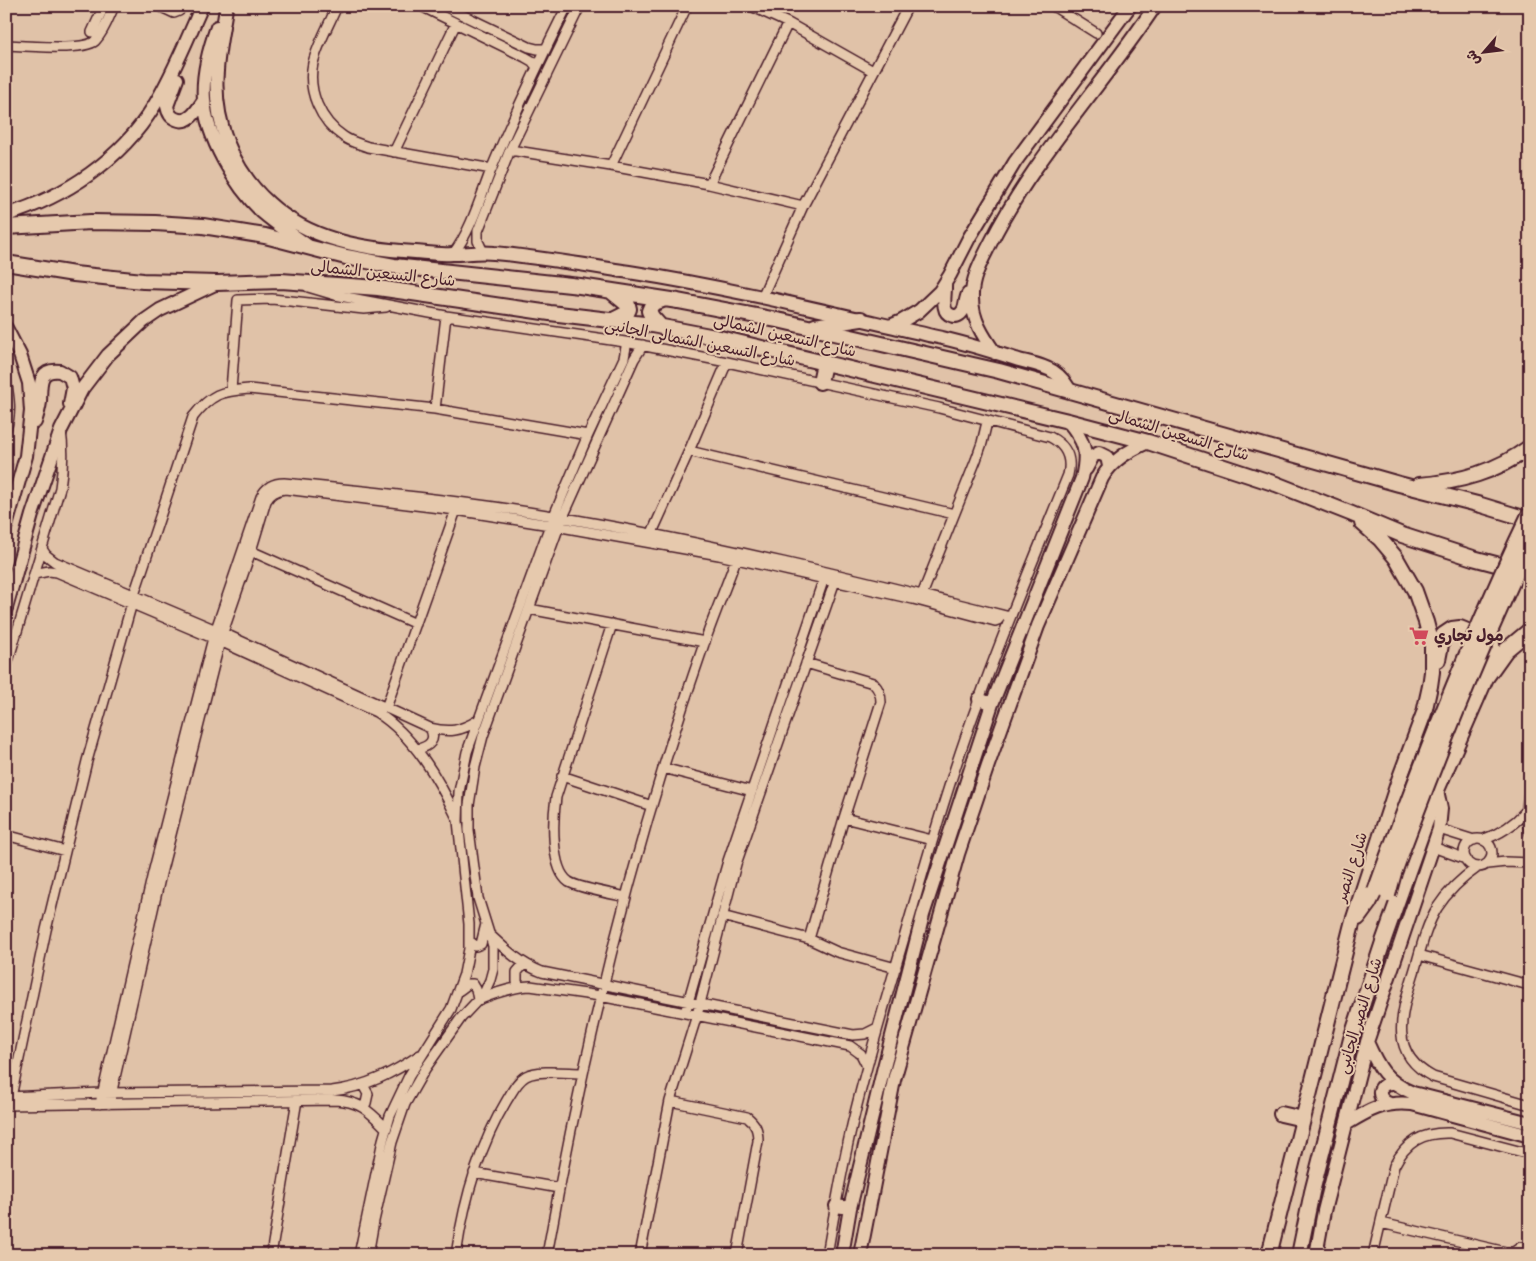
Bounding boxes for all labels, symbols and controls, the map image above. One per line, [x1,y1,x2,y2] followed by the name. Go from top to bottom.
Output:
[1458,28,1508,78] north arrow
[1462,47,1485,69] text: ش
[310,256,456,292] street label: شارع التسعين الشمالى
[712,309,858,363] street label: شارع التسعين الشمالى
[603,314,797,372] street label: شارع التسعين الشمالى الجانبى
[1106,404,1252,466] street label: شارع التسعين الشمالى
[1408,625,1430,647] supermarket icon: مول تجاري
[1434,626,1504,648] place label: مول تجاري
[1330,829,1373,907] street label: شارع النصر
[1332,955,1388,1077] street label: شارع النصر الجانبى

